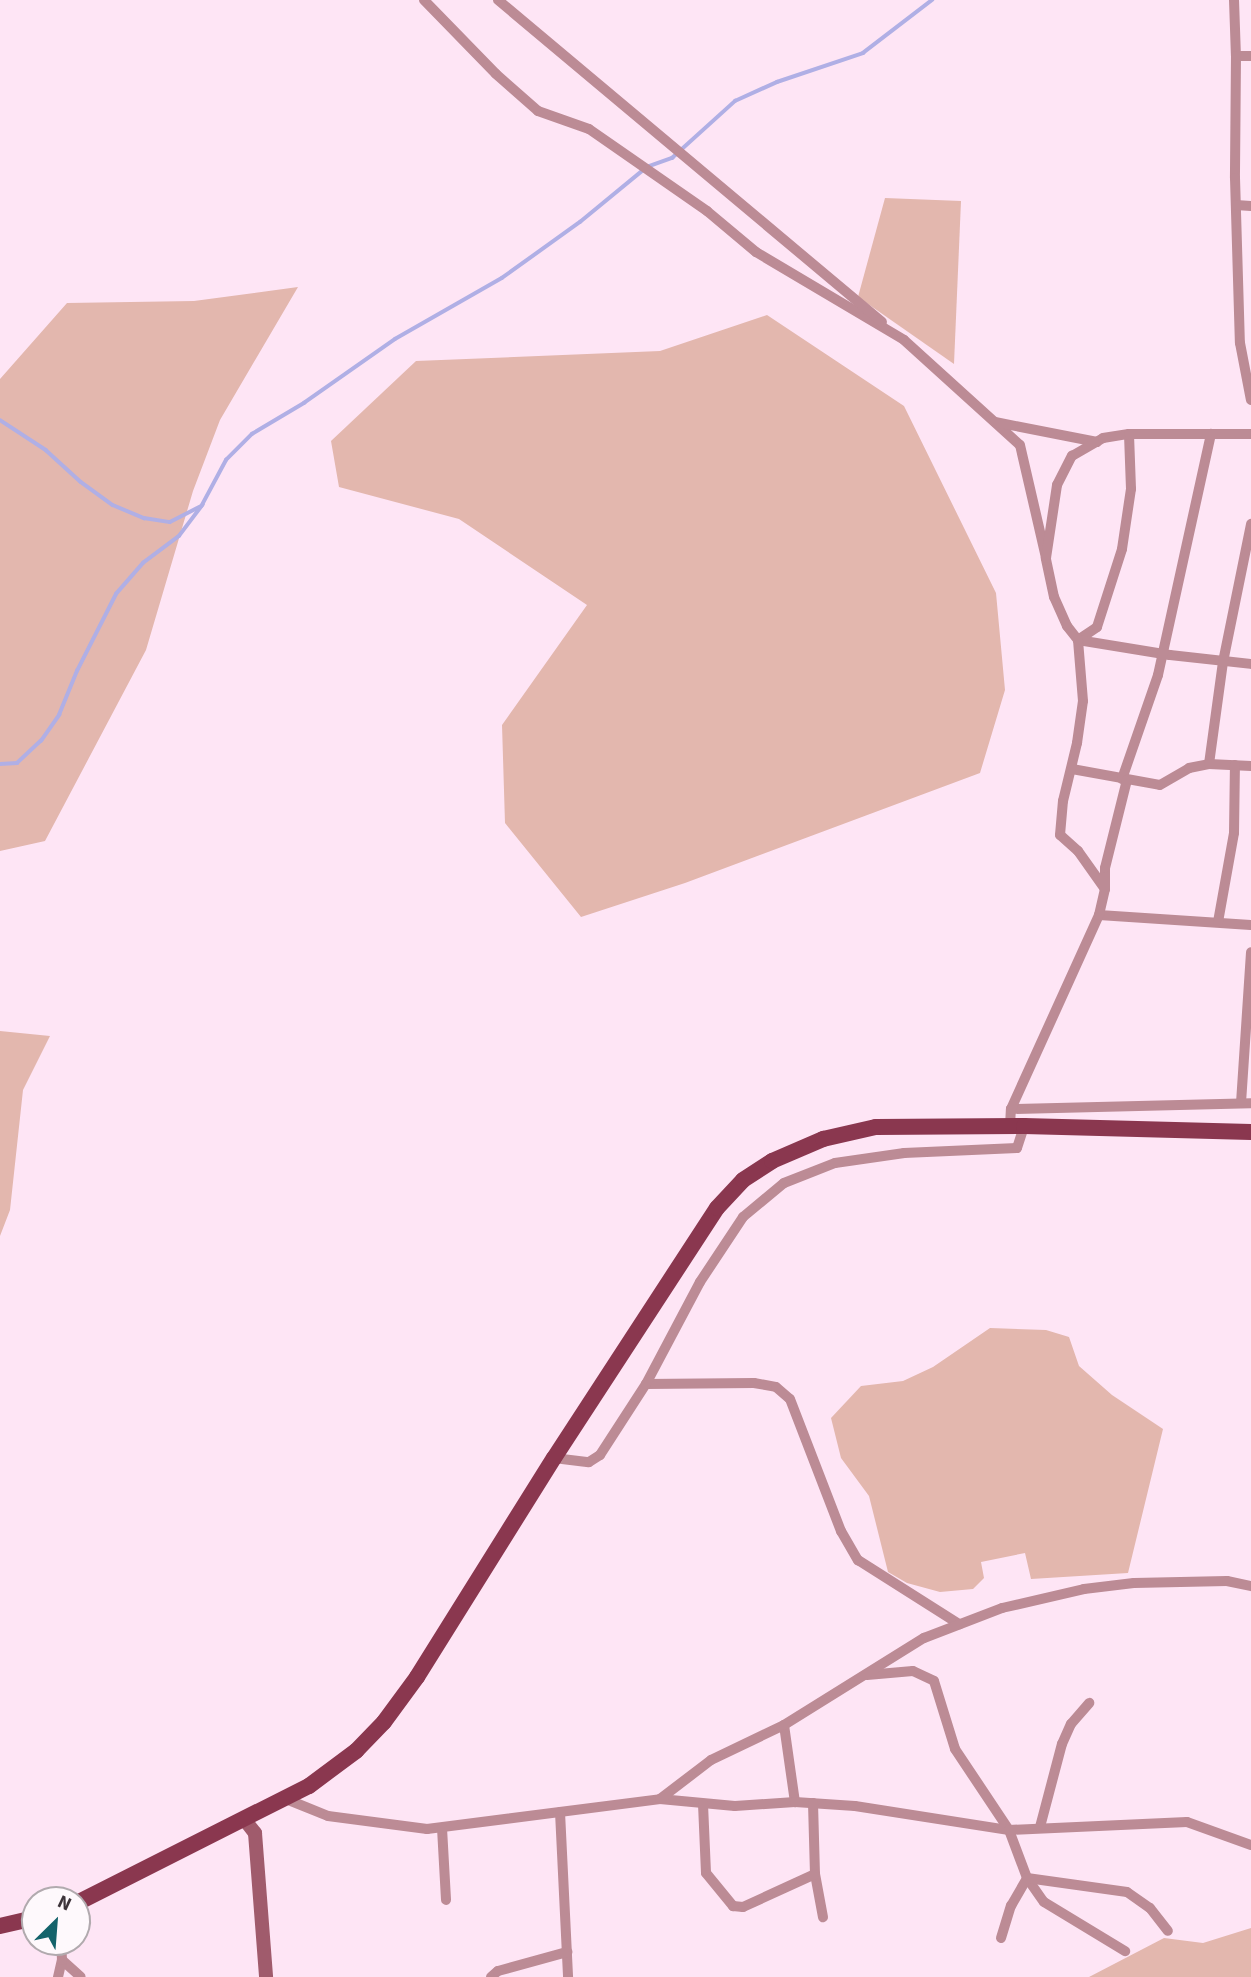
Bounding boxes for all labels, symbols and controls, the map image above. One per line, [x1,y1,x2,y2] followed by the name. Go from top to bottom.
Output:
[21,1886,91,1956] north arrow
[53,1888,76,1918] text: N

